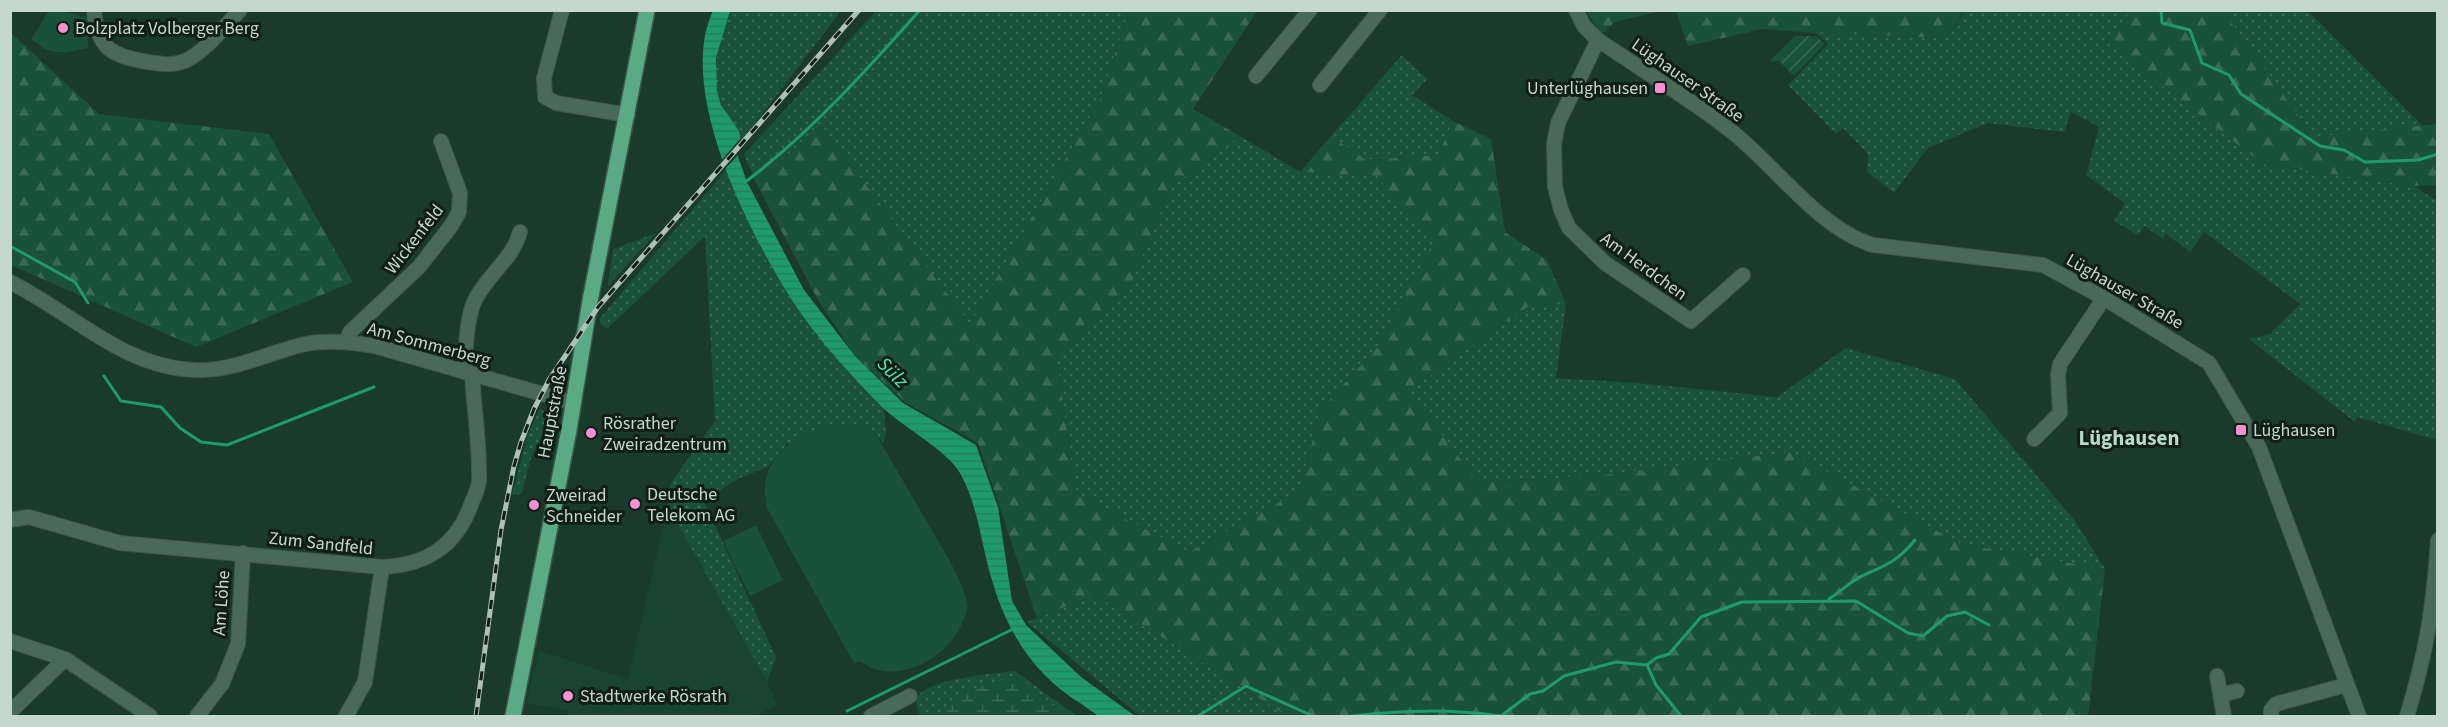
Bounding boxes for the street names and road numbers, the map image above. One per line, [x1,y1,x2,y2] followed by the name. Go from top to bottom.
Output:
[1627,32,1749,129] street label: Lüghauser Straße
[379,199,450,280] street label: Wickenfeld
[1595,226,1692,306] street label: Am Herdchen
[2061,248,2188,335] street label: Lüghauser Straße
[364,316,493,373] street label: Am Sommerberg
[531,364,574,460] street label: Hauptstraße
[268,526,374,561] street label: Zum Sandfeld
[207,570,236,636] street label: Am Löhe

